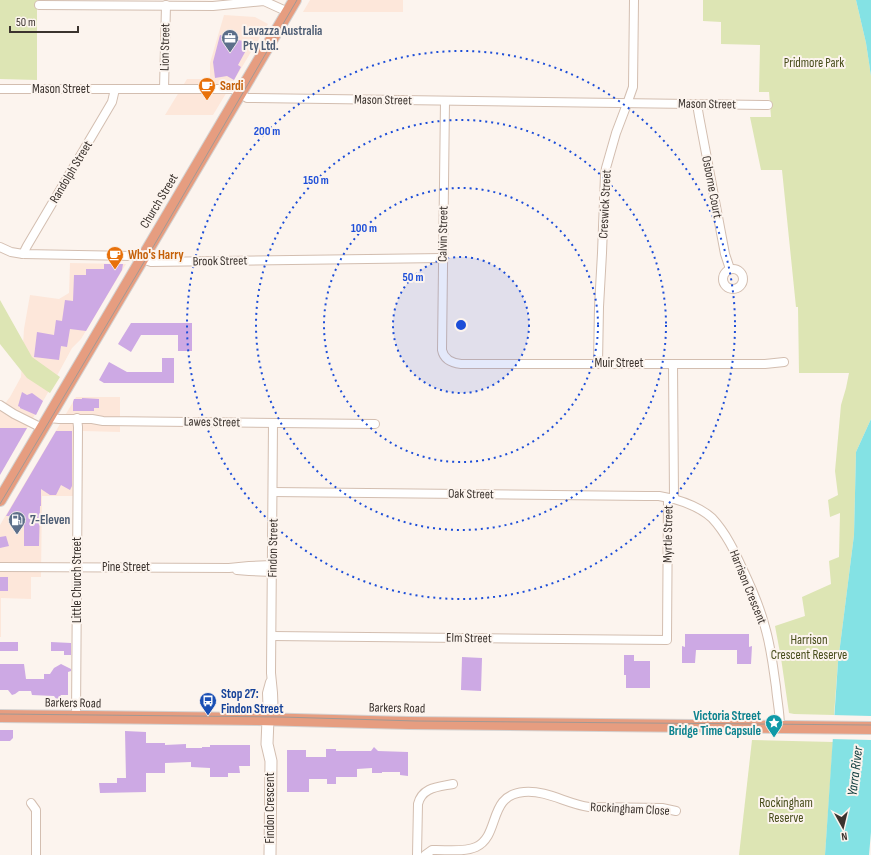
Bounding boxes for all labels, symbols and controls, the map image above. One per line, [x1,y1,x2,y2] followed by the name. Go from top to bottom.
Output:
[10,8,78,34] scale bar
[16,15,36,30] text: 50 m
[157,23,173,71] street label: Lion Street
[243,23,322,54] place label: Lavazza Australia Pty Ltd.
[220,28,240,53] office icon: Lavazza Australia Pty Ltd.
[784,55,844,71] park label: Pridmore Park
[197,76,217,101] cafe icon: Sardi
[220,78,244,94] place label: Sardi
[32,81,90,97] street label: Mason Street
[354,91,412,109] street label: Mason Street
[678,95,736,113] street label: Mason Street
[254,124,280,139] text: 200 m
[46,138,96,206] street label: Randolph Street
[698,154,726,220] street label: Osborne Court
[595,169,615,239] street label: Creswick Street
[136,171,182,231] street label: Church Street
[303,173,329,188] text: 150 m
[435,206,451,262] street label: Calvin Street
[351,221,377,236] text: 100 m
[105,245,125,270] cafe icon: Who's Harry
[128,247,184,263] place label: Who's Harry
[193,253,247,269] street label: Brook Street
[403,270,423,285] text: 50 m
[454,318,468,332] centre of rings
[595,355,643,371] street label: Muir Street
[184,414,240,430] street label: Lawes Street
[448,486,494,502] street label: Oak Street
[659,505,677,563] street label: Myrtle Street
[7,510,27,535] fuel station icon: 7-Eleven
[30,512,71,528] place label: 7-Eleven
[264,518,282,578] street label: Findon Street
[69,537,85,623] street label: Little Church Street
[726,547,770,627] street label: Harrison Crescent
[102,559,150,575] street label: Pine Street
[446,630,492,646] street label: Elm Street
[771,632,847,663] park label: Harrison Crescent Reserve
[221,686,284,717] place label: Stop 27: Findon Street
[198,691,218,716] bus stop icon: Stop 27: Findon Street
[45,695,101,711] street label: Barkers Road
[369,700,425,716] street label: Barkers Road
[669,708,762,739] place label: Victoria Street Bridge Time Capsule
[764,713,784,738] place icon: Victoria Street Bridge Time Capsule
[844,744,867,797] water label: Yarra River
[262,772,278,844] street label: Findon Crescent
[759,795,813,826] park label: Rockingham Reserve
[590,799,670,819] street label: Rockingham Close
[823,807,863,847] north arrow
[840,830,848,843] text: N

